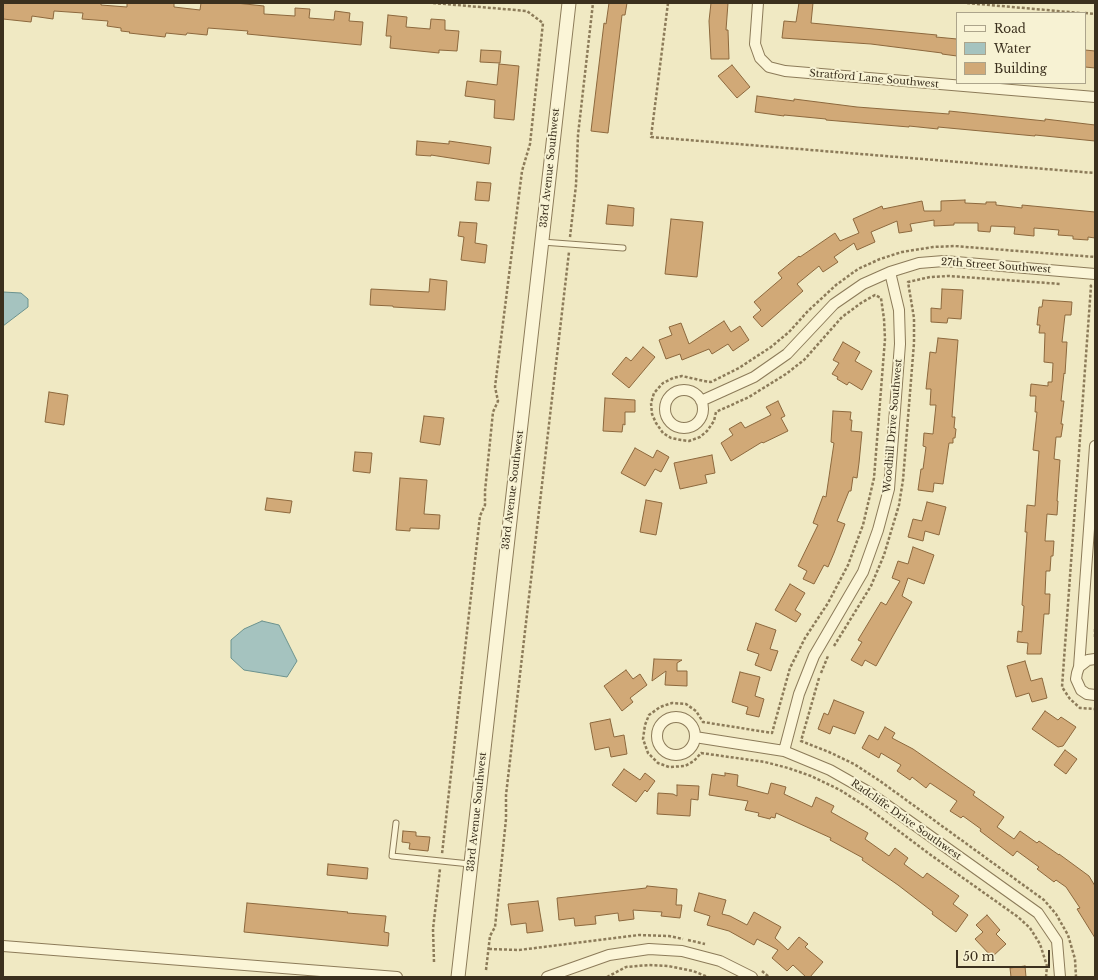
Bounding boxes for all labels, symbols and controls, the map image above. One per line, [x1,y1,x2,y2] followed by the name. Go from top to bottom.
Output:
[956,12,1086,84] legend
[994,21,1026,36] text: Road
[994,41,1031,56] text: Water
[994,61,1047,76] text: Building
[809,67,939,91] street label: Stratford Lane Southwest
[538,108,562,228] street label: 33rd Avenue Southwest
[941,256,1051,276] street label: 27th Street Southwest
[881,359,905,493] street label: Woodhill Drive Southwest
[500,430,526,550] street label: 33rd Avenue Southwest
[465,752,489,872] street label: 33rd Avenue Southwest
[849,777,963,863] street label: Radcliffe Drive Southwest
[958,942,1052,968] scale bar
[963,949,995,964] text: 50 m

